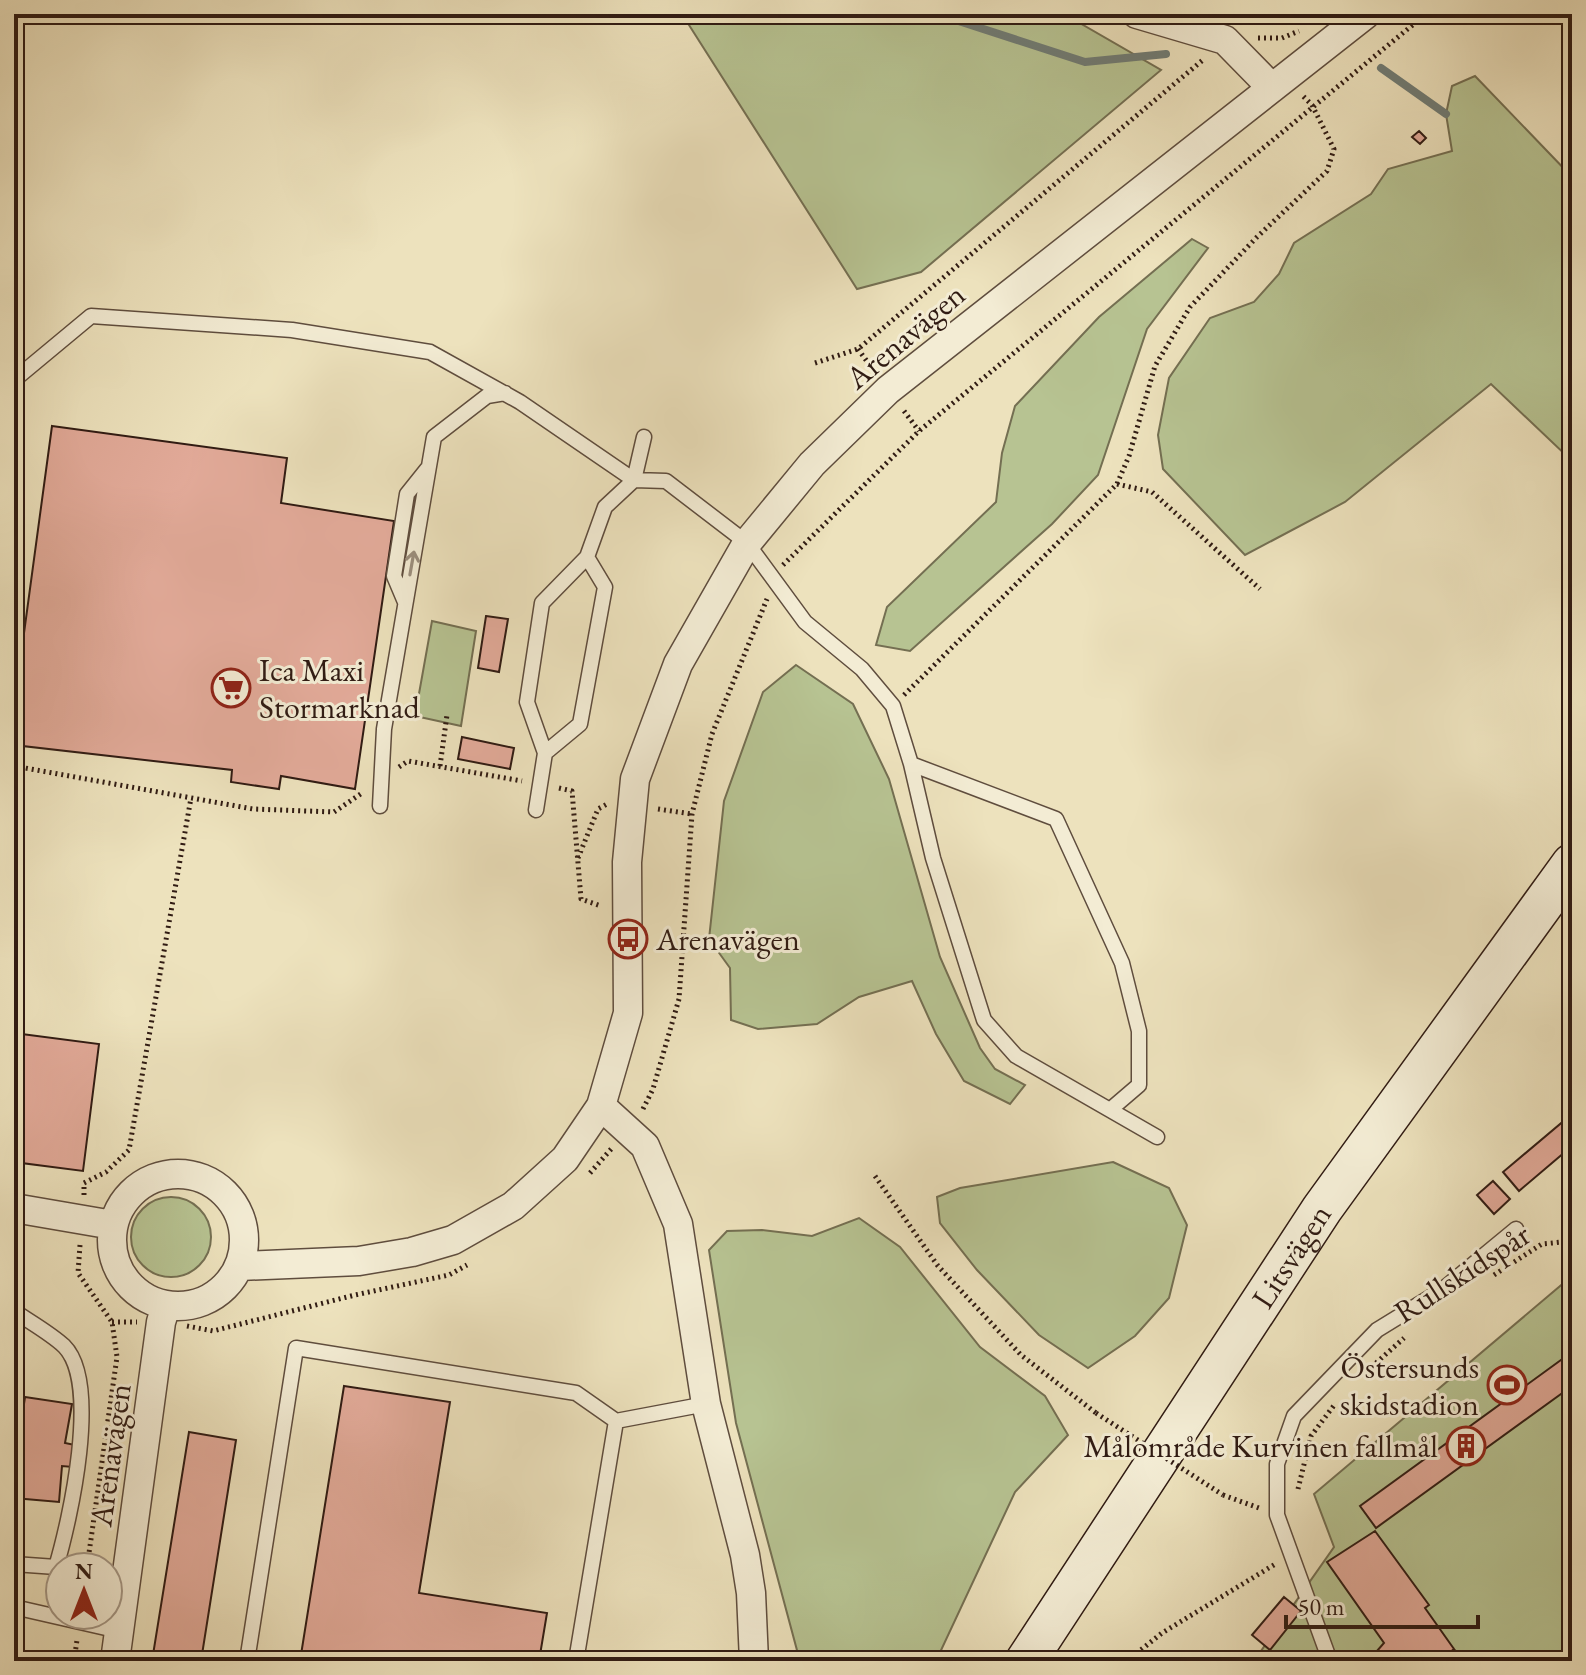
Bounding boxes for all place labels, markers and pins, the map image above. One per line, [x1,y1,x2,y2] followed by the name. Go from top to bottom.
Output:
[259,649,420,728] place label: Ica Maxi Stormarknad
[210,667,252,709] supermarket icon: Ica Maxi Stormarknad
[607,918,649,960] bus stop icon: Arenavägen
[655,918,800,960] place label: Arenavägen
[1340,1346,1479,1425] place label: Östersunds skidstadion
[1486,1364,1528,1406] sports icon: Östersunds skidstadion
[1083,1425,1438,1467] place label: Målområde Kurvinen fallmål
[1445,1425,1487,1467] building icon: Målområde Kurvinen fallmål

